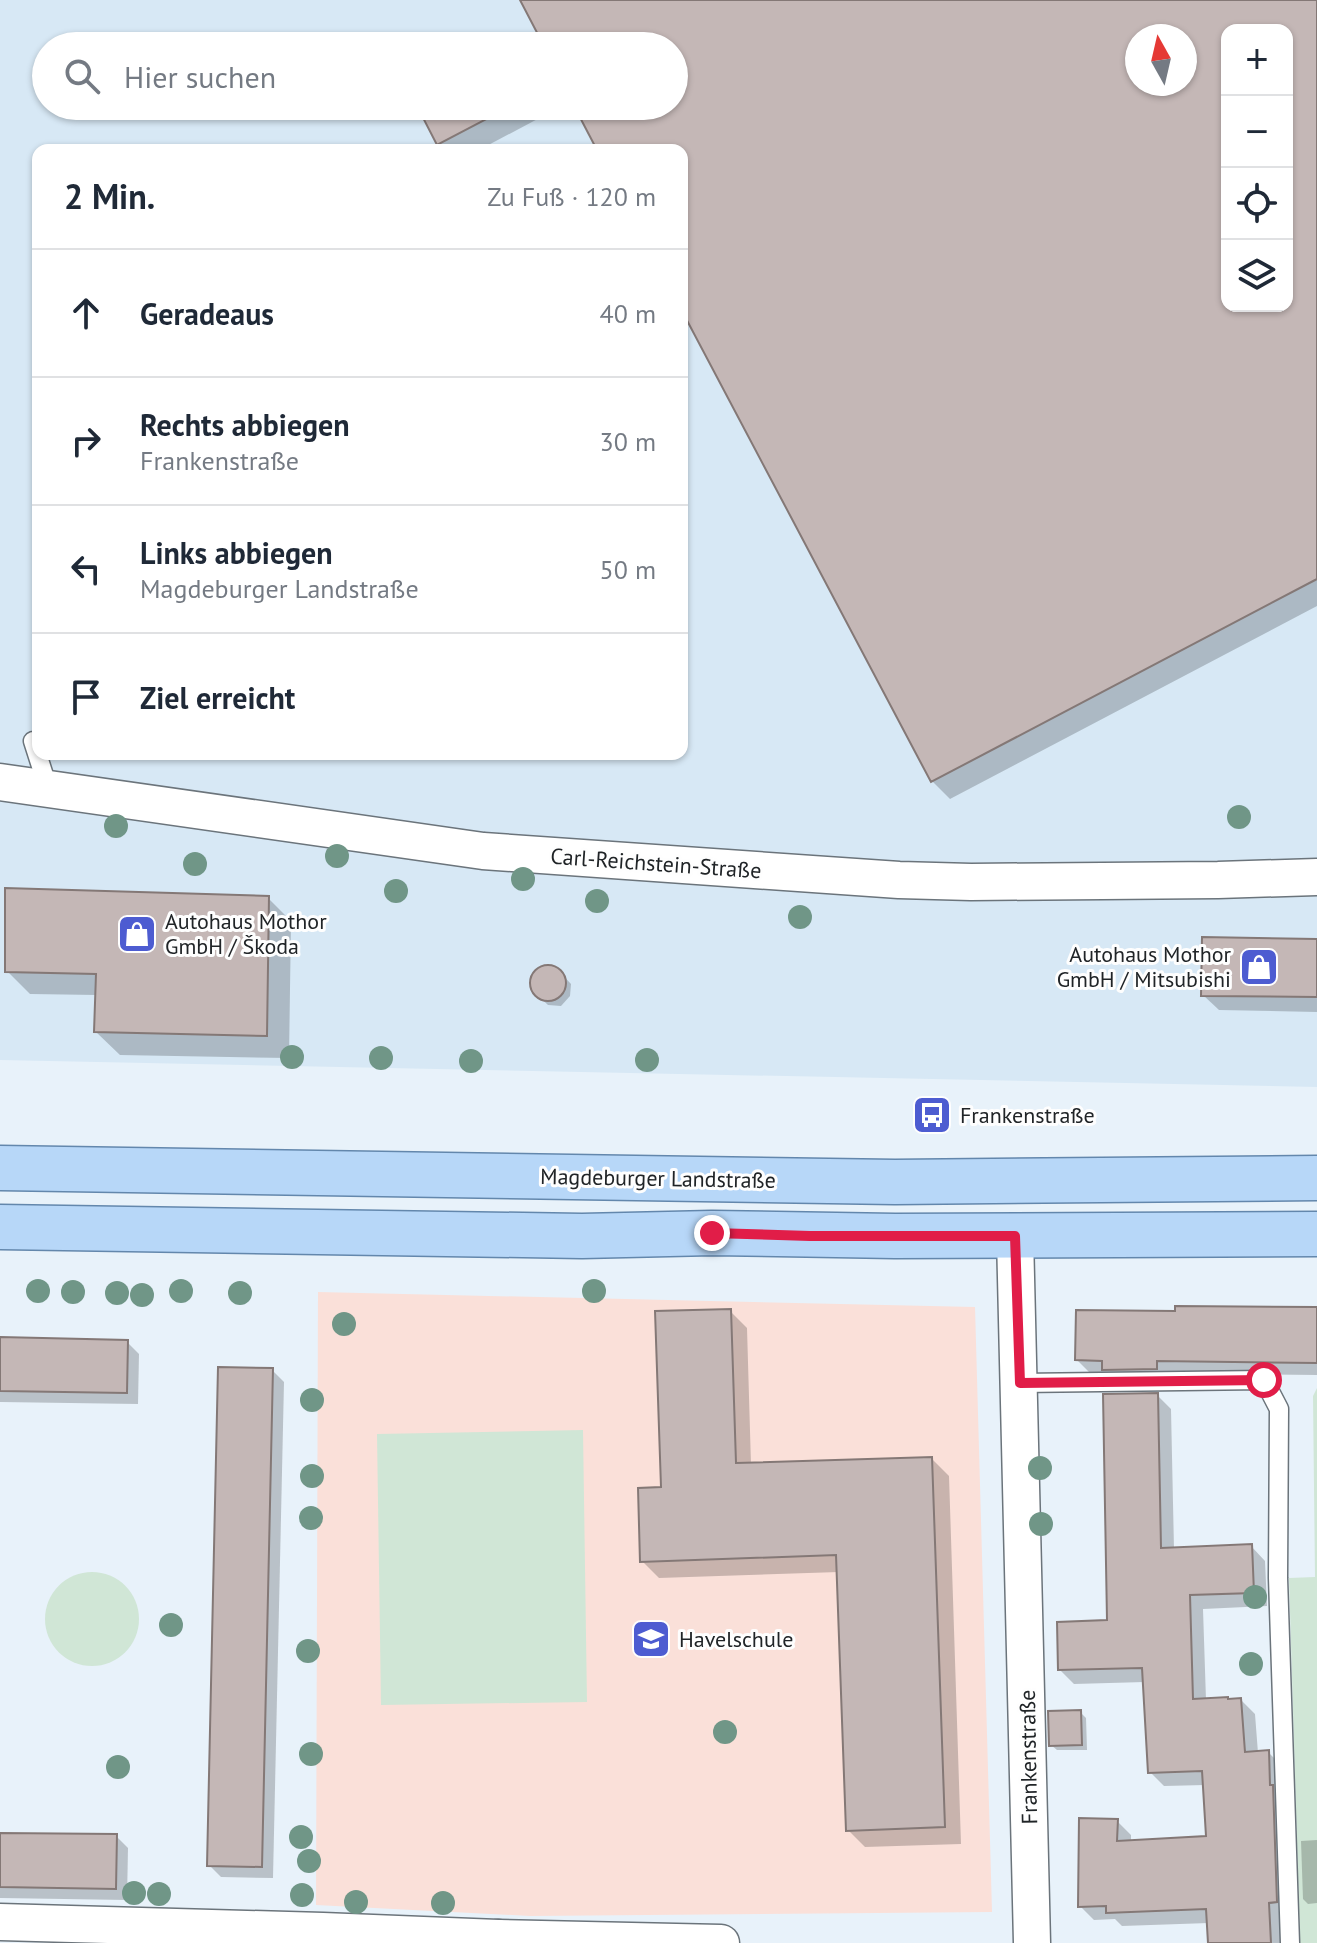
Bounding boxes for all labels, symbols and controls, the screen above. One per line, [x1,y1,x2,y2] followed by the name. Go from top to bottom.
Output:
[1125,24,1197,96] north arrow
[1221,24,1293,312] map controls
[1221,24,1293,96] button: +
[32,32,688,120] search box
[60,54,104,98] icon: search
[124,57,276,96] text: Hier suchen
[1221,96,1293,168] button: −
[1221,168,1293,240] button: locate
[64,174,155,218] text: 2 Min.
[487,180,656,213] text: Zu Fuß · 120 m
[1221,240,1293,312] button: layers
[64,291,108,335] icon: ahead
[140,294,274,333] text: Geradeaus
[600,297,656,330] text: 40 m
[140,405,350,444] text: Rechts abbiegen
[64,419,108,463] icon: right
[600,425,656,458] text: 30 m
[140,444,299,477] text: Frankenstraße
[140,533,333,572] text: Links abbiegen
[64,547,108,591] icon: left
[600,553,656,586] text: 50 m
[140,572,419,605] text: Magdeburger Landstraße
[64,675,108,719] icon: arrive
[140,678,295,717] text: Ziel erreicht
[550,842,762,884] street label: Carl-Reichstein-Straße
[165,907,327,960] place label: Autohaus Mothor GmbH / Škoda
[116,913,158,955] shop icon: Autohaus Mothor GmbH / Škoda
[1057,940,1232,993] place label: Autohaus Mothor GmbH / Mitsubishi
[1238,946,1280,988] shop icon: Autohaus Mothor GmbH / Mitsubishi
[911,1094,953,1136] bus stop icon: Frankenstraße
[960,1101,1095,1129] place label: Frankenstraße
[540,1162,776,1194] street label: Magdeburger Landstraße
[694,1215,730,1251] route end
[1246,1362,1282,1398] route start
[630,1618,672,1660] school or university icon: Havelschule
[679,1625,793,1653] place label: Havelschule
[1013,1689,1043,1825] street label: Frankenstraße

